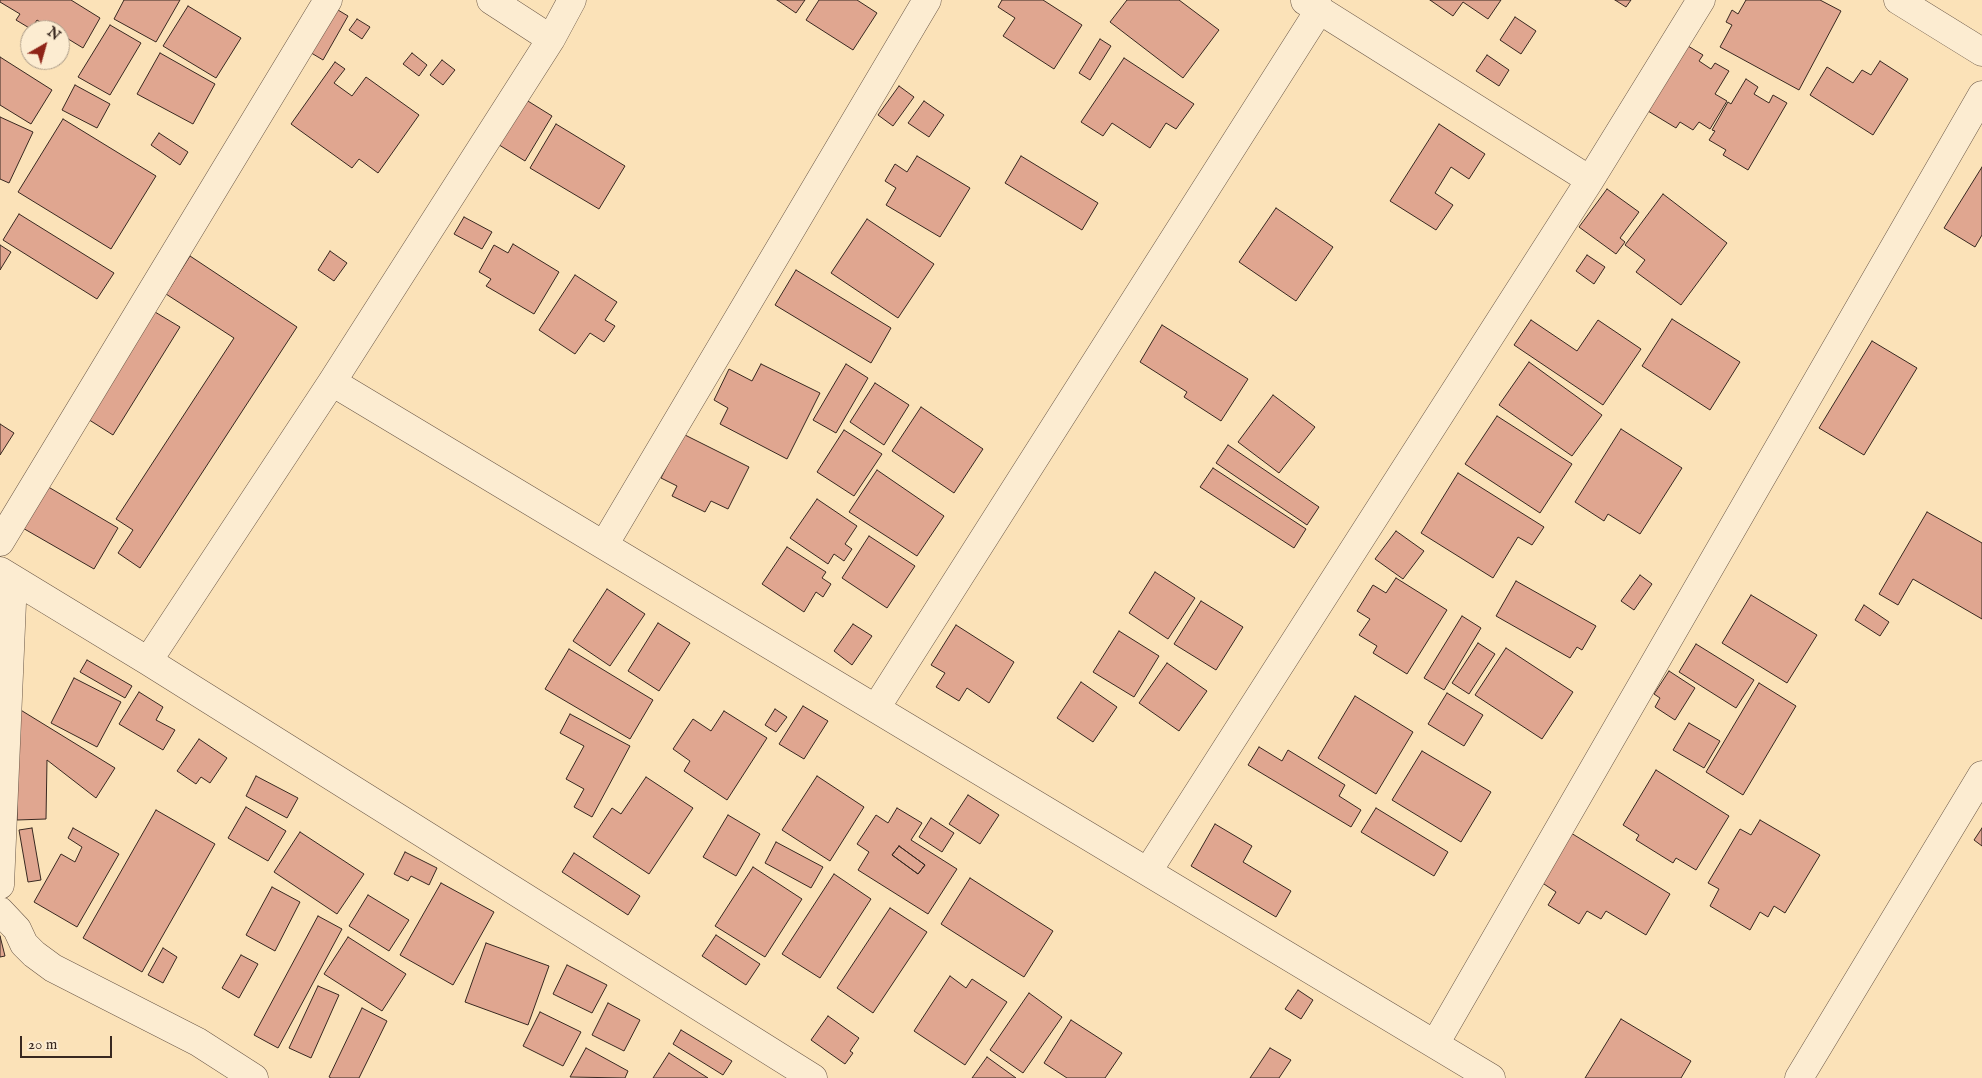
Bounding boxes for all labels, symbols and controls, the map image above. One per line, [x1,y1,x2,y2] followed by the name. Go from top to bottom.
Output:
[20,20,70,70] north arrow
[43,23,64,45] text: N
[22,1026,115,1058] scale bar
[28,1035,57,1054] text: 20 m

